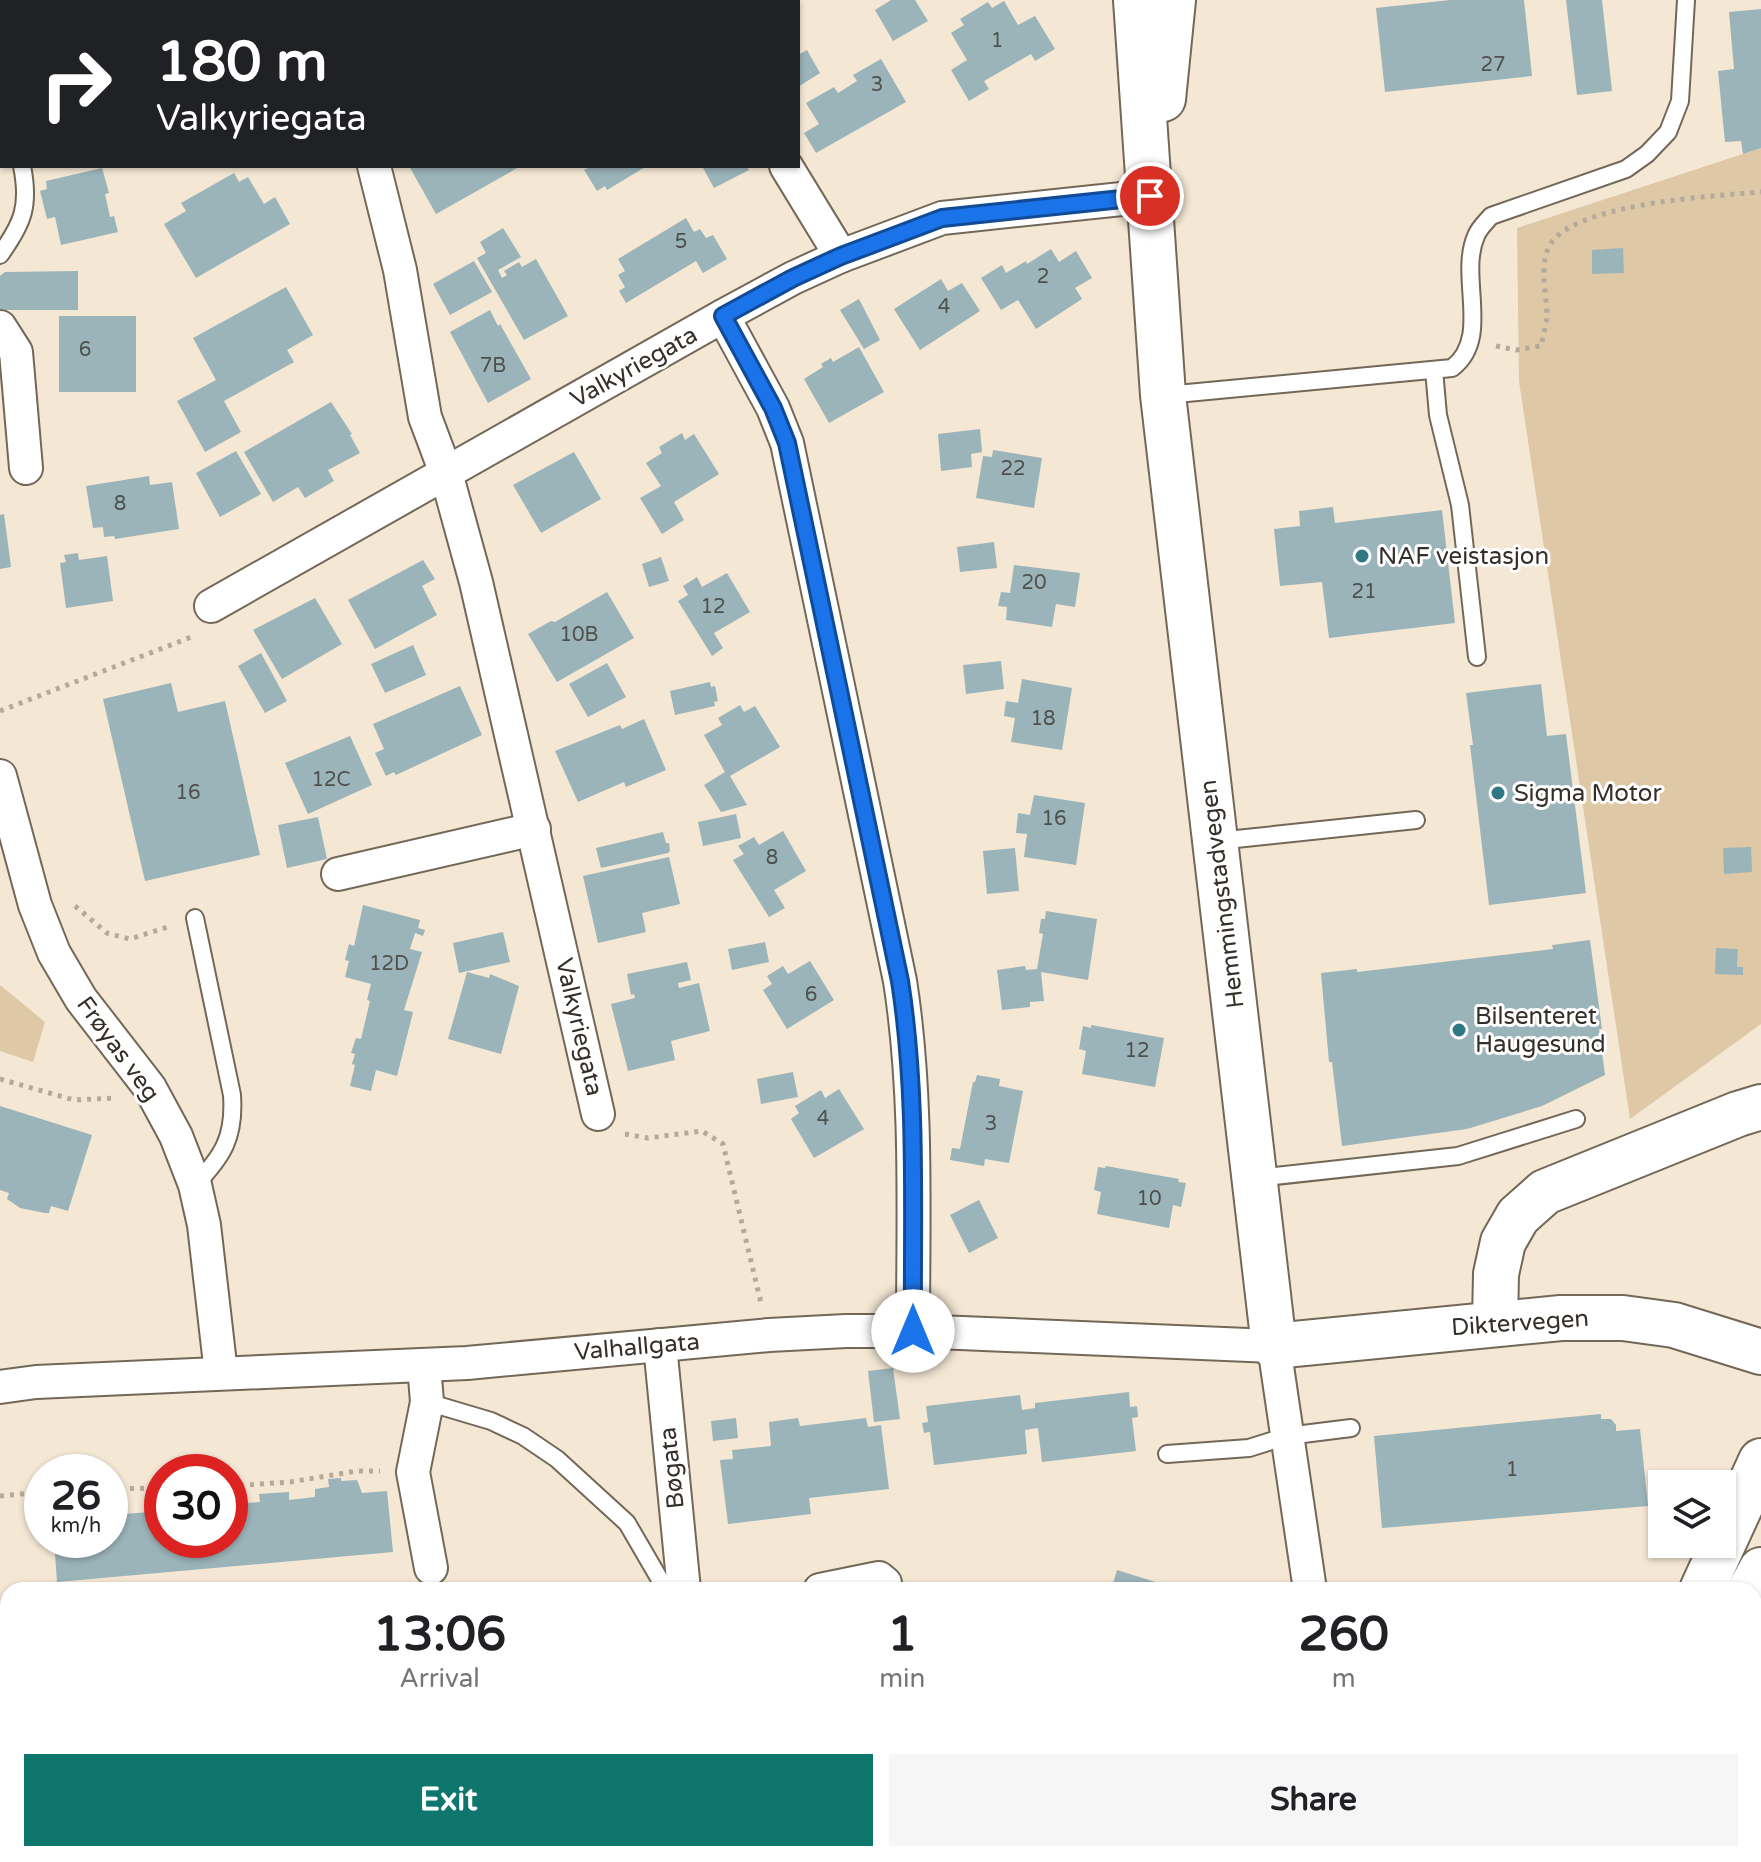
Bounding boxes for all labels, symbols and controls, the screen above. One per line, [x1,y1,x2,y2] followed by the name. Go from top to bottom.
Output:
[156,29,327,96] text: 180 m
[991,29,1003,53] house number: 1
[24,32,128,136] icon: right
[1480,53,1506,77] house number: 27
[871,73,883,97] house number: 3
[156,97,367,140] text: Valkyriegata
[1116,162,1184,230] pin
[1128,174,1172,218] icon: arrive
[675,230,687,254] house number: 5
[1037,265,1049,289] house number: 2
[938,295,950,319] house number: 4
[566,320,702,414] street label: Valkyriegata
[79,338,91,362] house number: 6
[480,354,506,378] house number: 7B
[1000,457,1026,481] house number: 22
[114,492,126,516] house number: 8
[1378,542,1549,571] place label: NAF veistasjon
[1353,547,1371,565] marker: NAF veistasjon
[1021,571,1047,595] house number: 20
[1351,580,1377,604] house number: 21
[700,595,726,619] house number: 12
[560,623,598,647] house number: 10B
[1030,707,1056,731] house number: 18
[311,768,351,792] house number: 12C
[1194,778,1250,1010] street label: Hemmingstadvegen
[1514,779,1662,808] place label: Sigma Motor
[175,781,201,805] house number: 16
[1489,784,1507,802] marker: Sigma Motor
[1041,807,1067,831] house number: 16
[766,846,778,870] house number: 8
[369,952,409,976] house number: 12D
[549,955,609,1099] street label: Valkyriegata
[805,983,817,1007] house number: 6
[70,991,166,1107] street label: Frøyas veg
[1475,1002,1606,1059] place label: Bilsenteret Haugesund
[1450,1021,1468,1039] marker: Bilsenteret Haugesund
[1124,1039,1150,1063] house number: 12
[817,1107,829,1131] house number: 4
[985,1112,997,1136] house number: 3
[1136,1187,1162,1211] house number: 10
[871,1289,955,1373] position arrow
[1450,1304,1590,1342] street label: Diktervegen
[573,1327,701,1367] street label: Valhallgata
[653,1426,691,1510] street label: Bøgata
[144,1454,248,1558] speed limit sign: 30
[1506,1458,1518,1482] house number: 1
[1648,1470,1736,1558] map controls
[1648,1470,1736,1558] button: layers
[51,1472,101,1520] text: 26
[51,1514,101,1538] text: km/h
[373,1606,506,1664] text: 13:06
[887,1606,917,1664] text: 1
[1298,1606,1389,1664] text: 260
[399,1663,480,1694] text: Arrival
[879,1663,925,1694] text: min
[1332,1663,1356,1694] text: m
[24,1754,873,1846] button: Exit
[889,1754,1738,1846] button: Share

